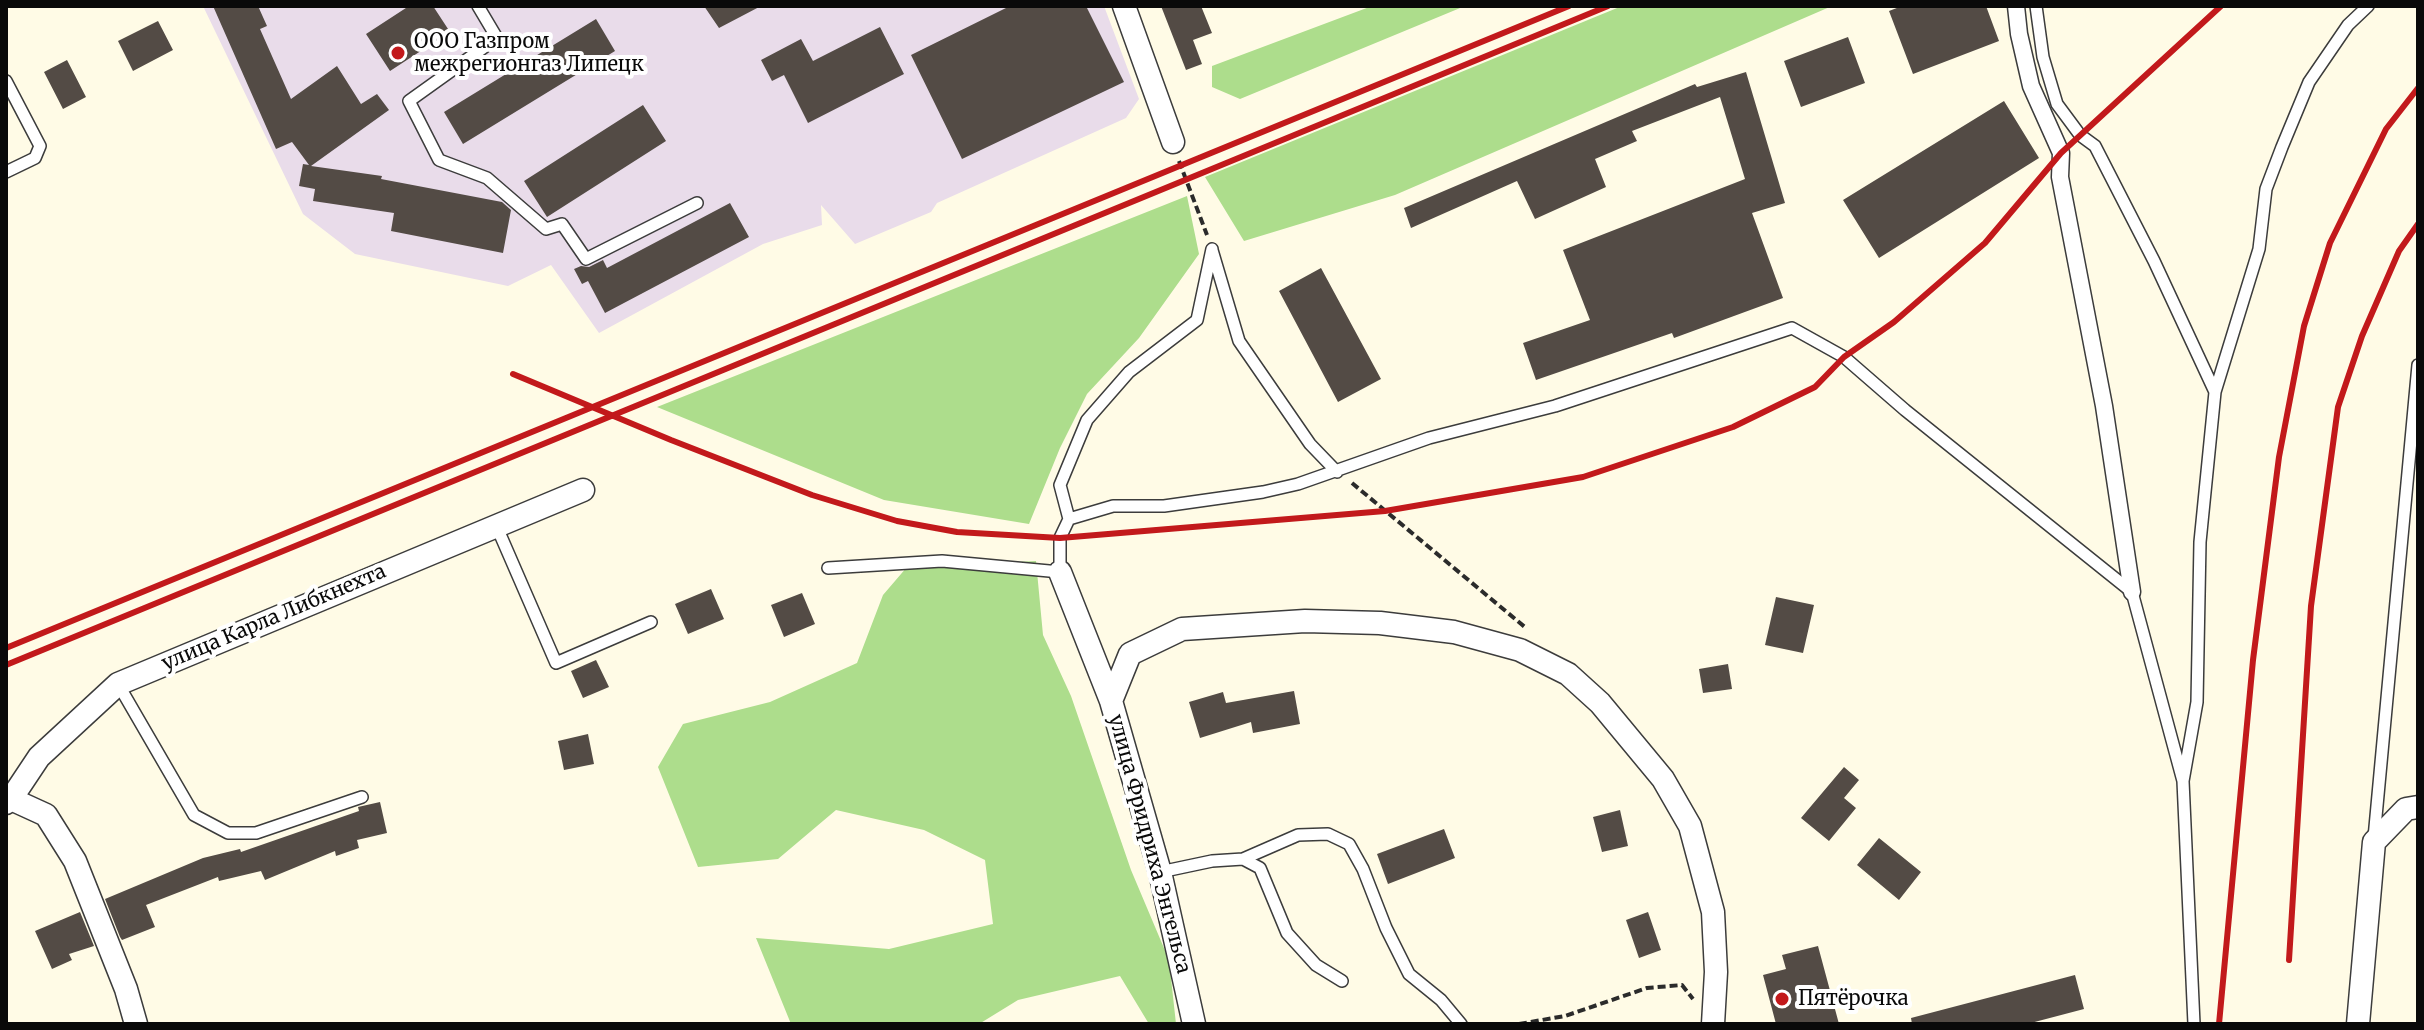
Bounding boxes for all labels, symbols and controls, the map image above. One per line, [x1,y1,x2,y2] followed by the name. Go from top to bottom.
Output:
[414,30,644,77] place label: ООО Газпром межрегионгаз Липецк
[389,44,407,62] marker: ООО Газпром межрегионгаз Липецк
[158,560,390,676] street label: улица Карла Либкнехта
[1103,712,1195,976] street label: улица Фридриха Энгельса
[1798,987,1909,1011] place label: Пятёрочка
[1773,990,1791,1008] marker: Пятёрочка

